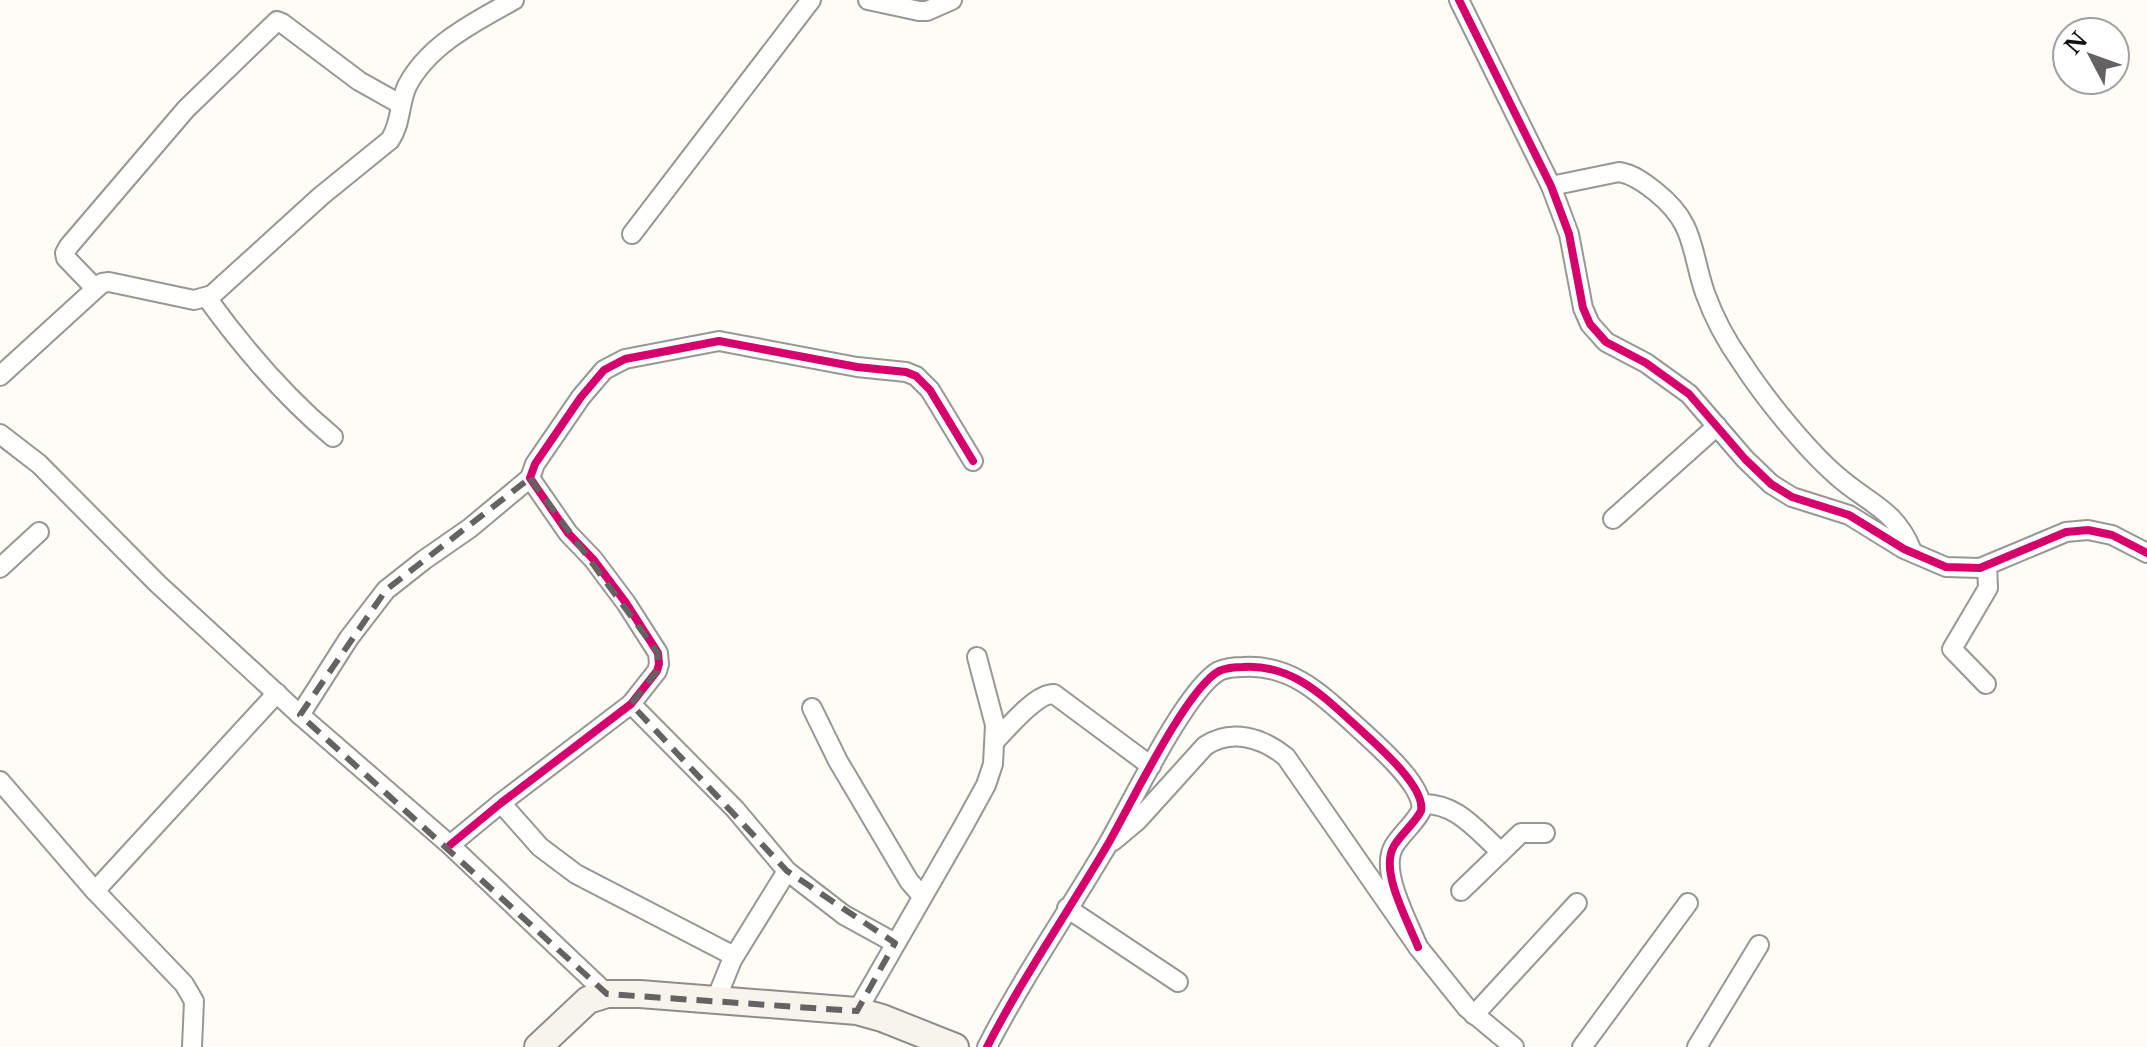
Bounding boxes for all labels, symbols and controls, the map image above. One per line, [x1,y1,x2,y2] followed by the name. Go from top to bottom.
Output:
[2051,16,2131,96] north arrow
[2059,26,2093,60] text: N

